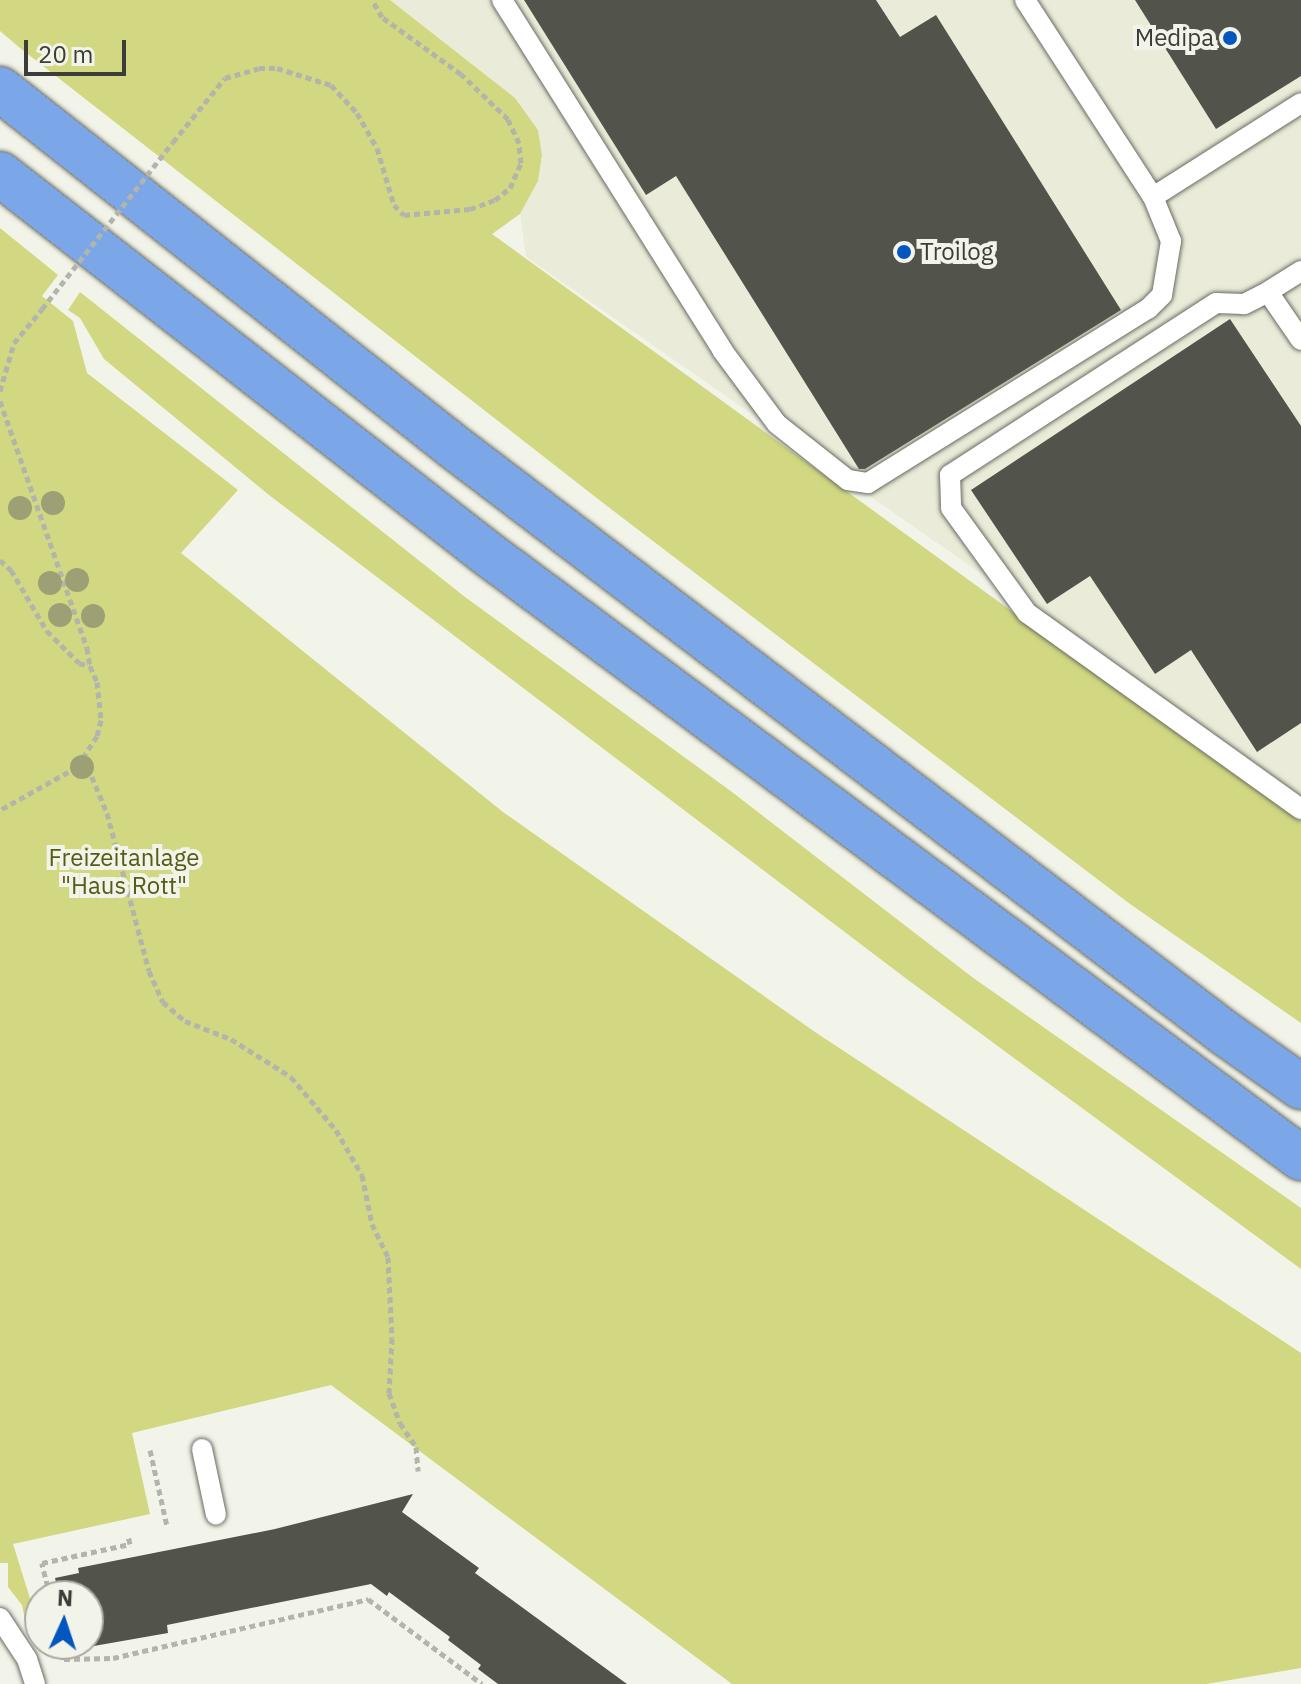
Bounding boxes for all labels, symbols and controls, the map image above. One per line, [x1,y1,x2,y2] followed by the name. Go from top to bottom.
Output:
[28,24,130,74] scale bar
[1135,24,1214,52] place label: Medipa
[1221,29,1239,47] marker: Medipa
[38,38,93,70] text: 20 m
[920,238,993,266] place label: Troilog
[895,243,913,261] marker: Troilog
[49,844,199,900] park label: Freizeitanlage "Haus Rott"
[24,1580,104,1660] north arrow
[56,1583,74,1612] text: N

